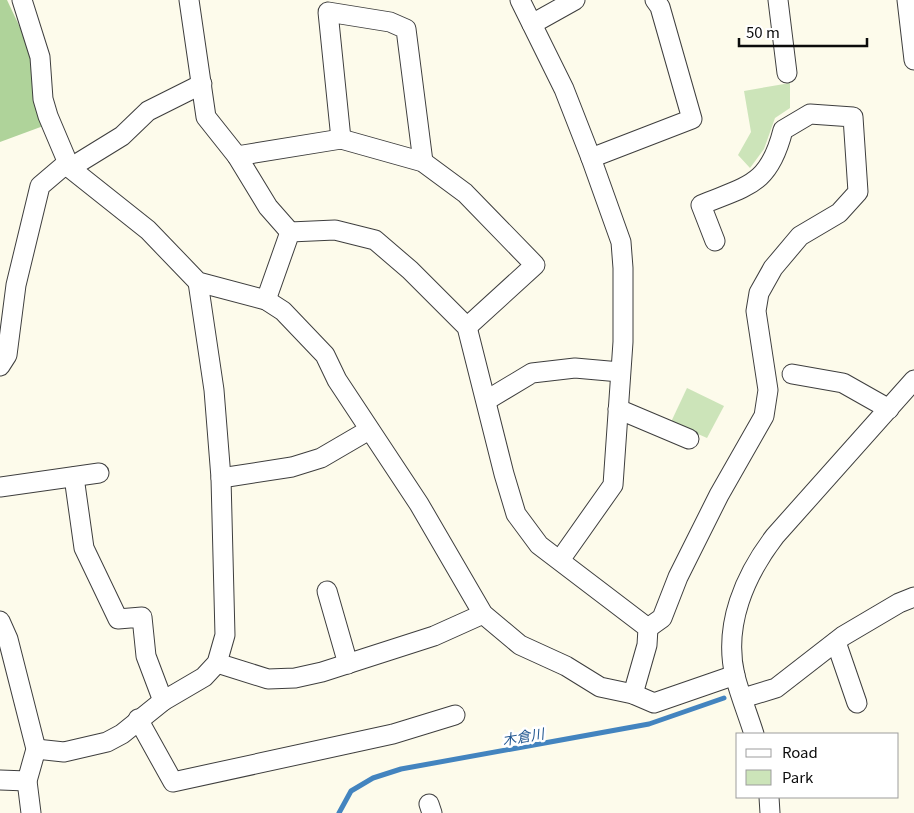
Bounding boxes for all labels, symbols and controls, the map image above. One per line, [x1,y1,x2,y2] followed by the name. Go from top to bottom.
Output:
[739,15,866,47] scale bar
[746,21,780,42] text: 50 m
[501,722,547,749] water label: 木倉川
[736,733,899,798] legend
[782,741,818,762] text: Road
[782,766,814,787] text: Park

